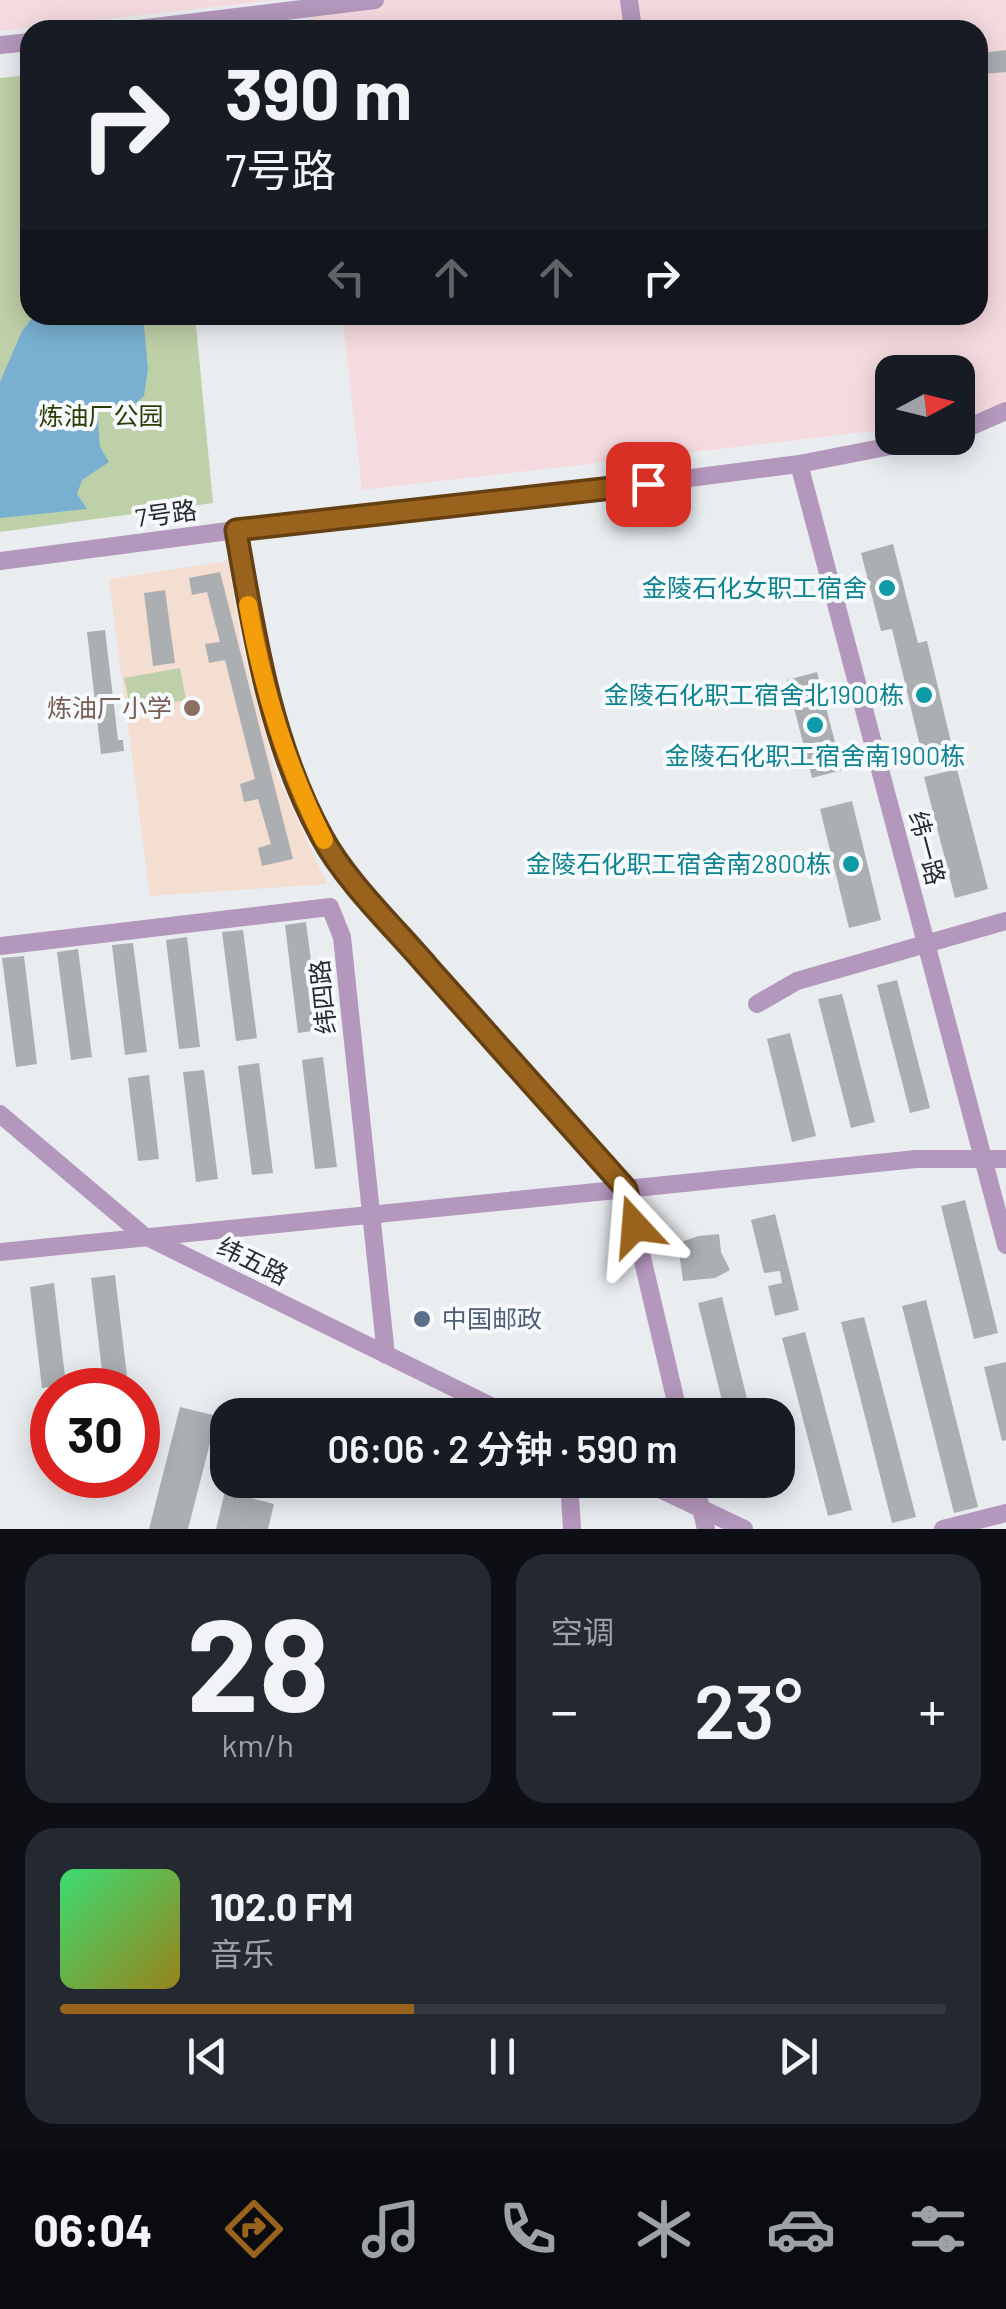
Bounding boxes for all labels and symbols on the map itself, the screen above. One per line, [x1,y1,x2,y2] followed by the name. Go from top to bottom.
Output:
[875,355,975,455] north arrow
[38,400,164,430] park label: 炼油厂公园
[606,442,691,527] pin
[133,494,199,532] street label: 7号路
[642,572,867,602] place label: 金陵石化女职工宿舍
[876,577,898,599] marker: 金陵石化女职工宿舍
[604,679,904,709] place label: 金陵石化职工宿舍北1900栋
[913,684,935,706] marker: 金陵石化职工宿舍北1900栋
[47,692,172,722] place label: 炼油厂小学
[181,697,203,719] marker: 炼油厂小学
[804,714,826,736] marker: 金陵石化职工宿舍南1900栋
[665,740,965,770] place label: 金陵石化职工宿舍南1900栋
[904,808,952,888] street label: 纬一路
[526,848,831,878] place label: 金陵石化职工宿舍南2800栋
[840,853,862,875] marker: 金陵石化职工宿舍南2800栋
[303,958,341,1036] street label: 纬四路
[583,1174,687,1278] position arrow
[213,1230,294,1290] street label: 纬五路
[442,1303,542,1333] place label: 中国邮政
[411,1308,433,1330] marker: 中国邮政
[30,1368,160,1498] speed limit sign: 30

